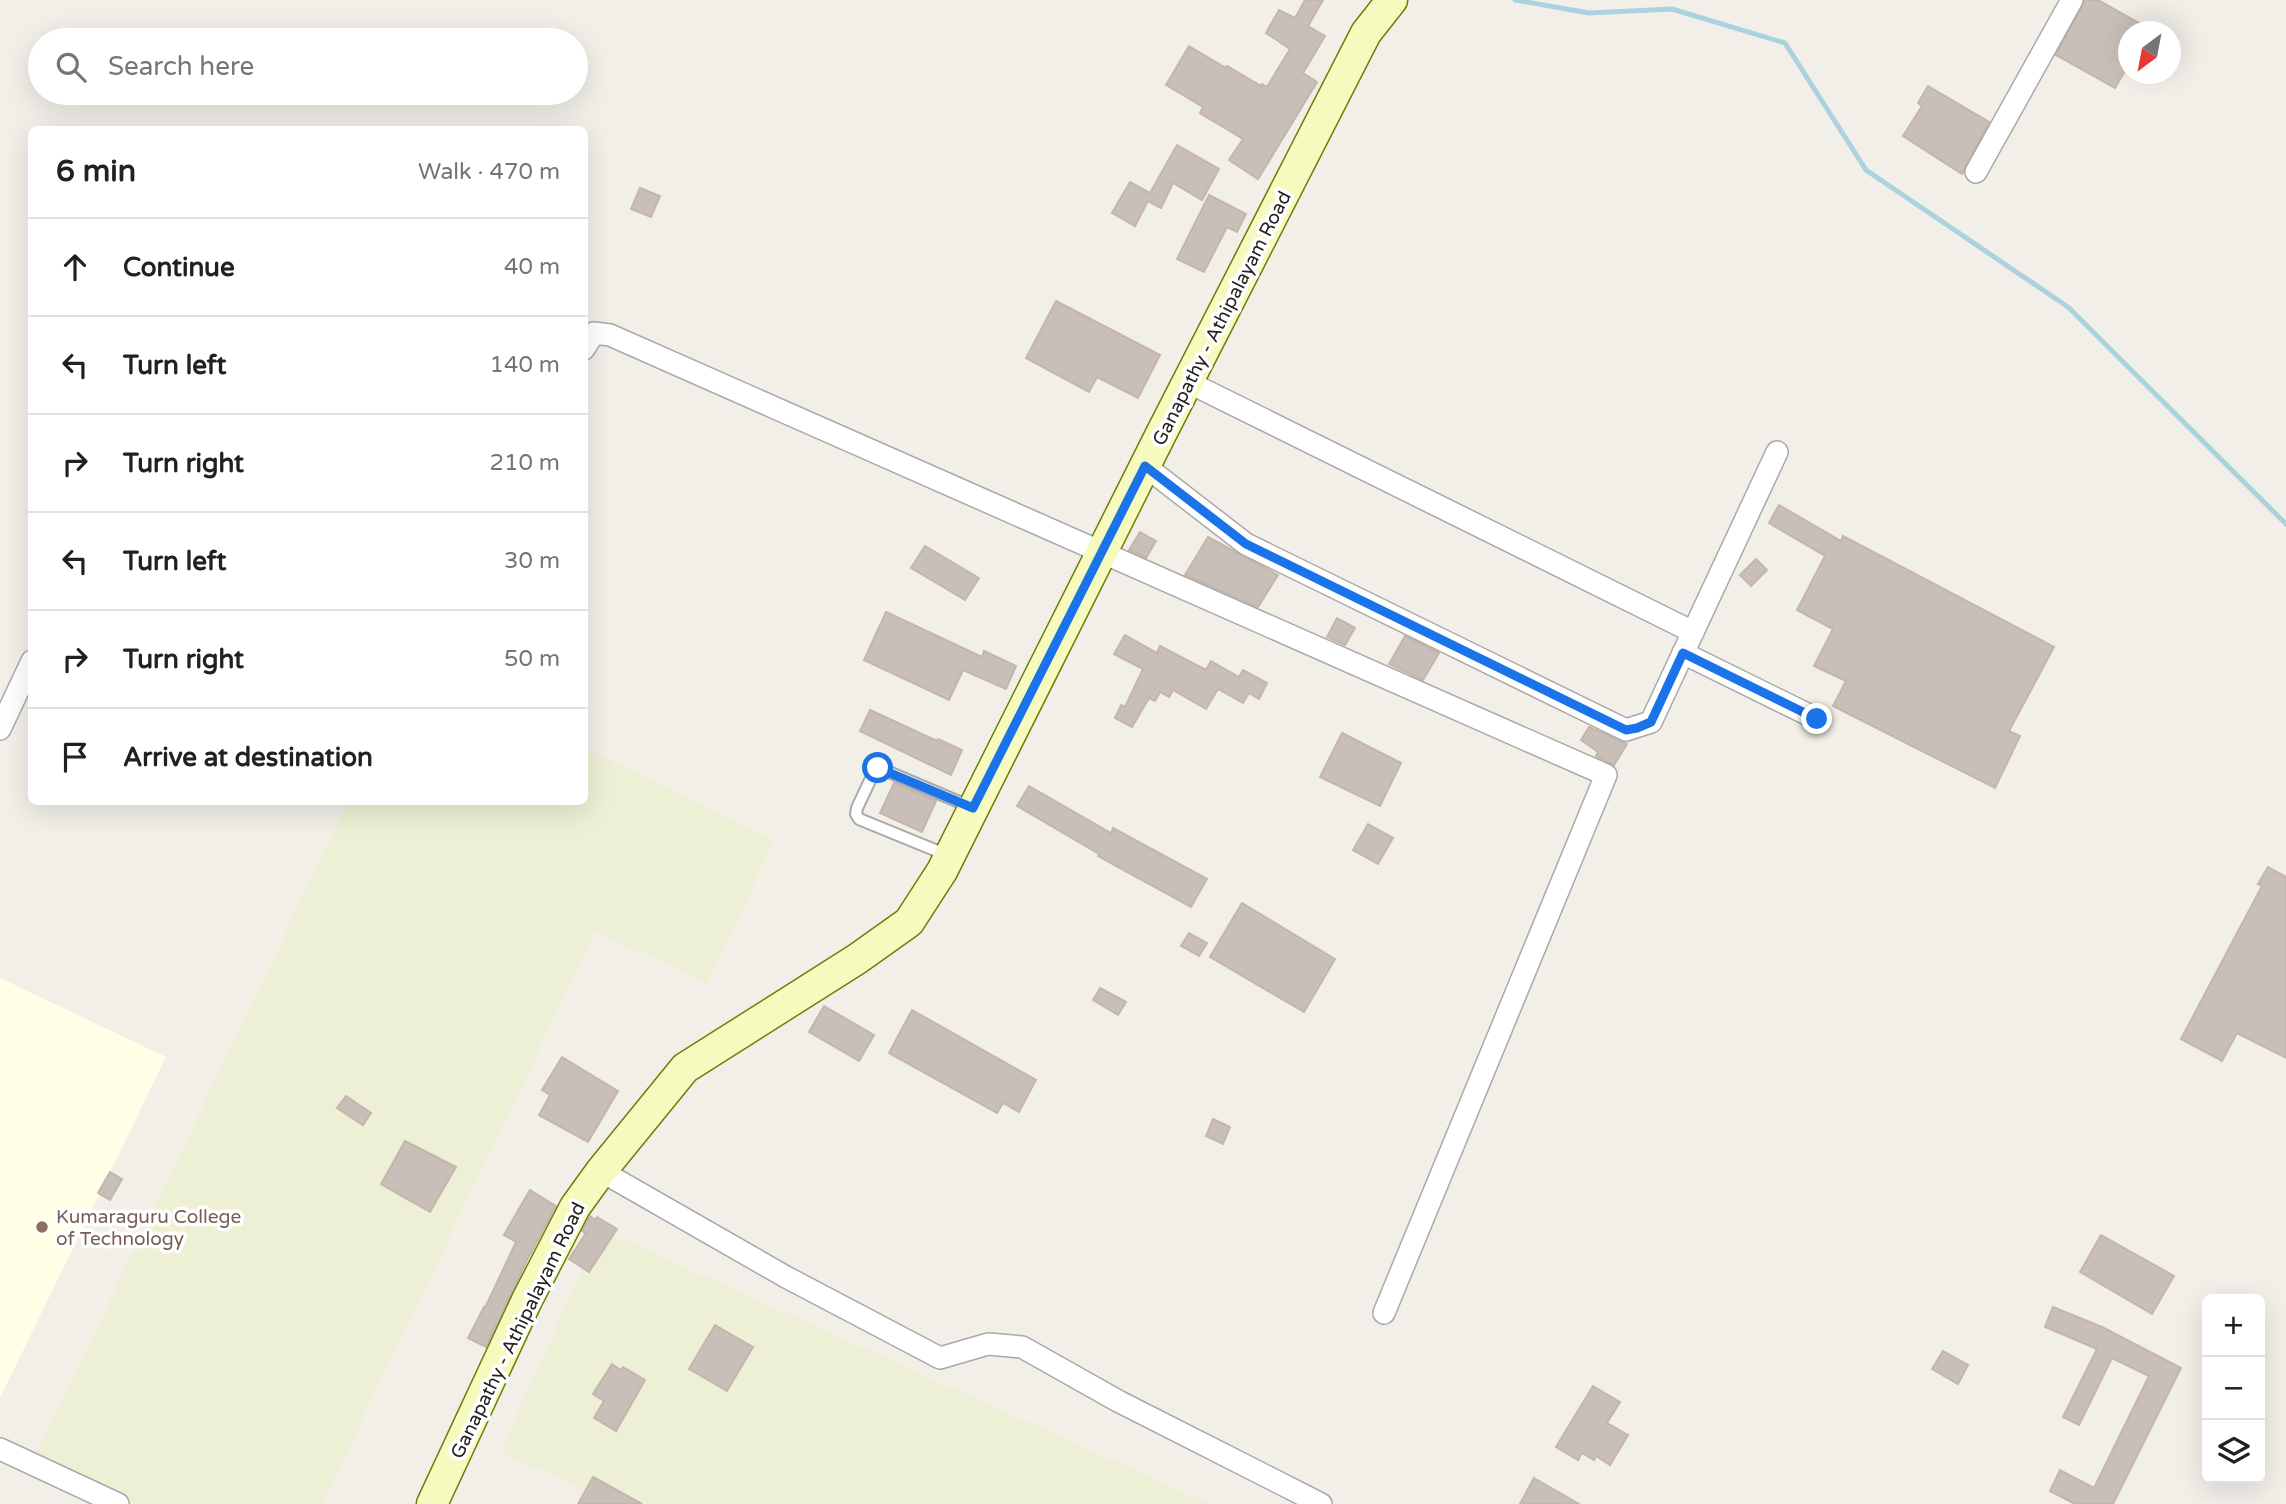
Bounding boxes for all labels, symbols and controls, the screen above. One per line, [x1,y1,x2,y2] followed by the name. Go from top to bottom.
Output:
[2118,21,2181,84] north arrow
[28,28,588,105] search box
[52,48,90,86] icon: search
[108,51,254,82] text: Search here
[56,153,136,190] text: 6 min
[418,158,560,186] text: Walk · 470 m
[1148,188,1296,449] street label: Ganapathy - Athipalayam Road
[56,248,94,286] icon: ahead
[123,252,235,283] text: Continue
[504,253,560,281] text: 40 m
[56,346,94,384] icon: left
[123,350,226,381] text: Turn left
[490,351,560,379] text: 140 m
[56,444,94,482] icon: right
[123,448,244,479] text: Turn right
[490,449,560,477] text: 210 m
[56,542,94,580] icon: left
[123,546,226,577] text: Turn left
[504,547,560,575] text: 30 m
[56,640,94,678] icon: right
[123,644,244,675] text: Turn right
[504,645,560,673] text: 50 m
[1801,703,1832,734] route end
[56,738,94,776] icon: arrive
[123,742,373,773] text: Arrive at destination
[862,752,893,783] route start
[446,1199,590,1462] street label: Ganapathy - Athipalayam Road
[56,1206,241,1250] place label: Kumaraguru College of Technology
[34,1219,50,1235] marker: Kumaraguru College of Technology
[2202,1294,2265,1483] map controls
[2202,1294,2265,1357] button: +
[2202,1357,2265,1420] button: −
[2202,1420,2265,1483] button: layers

